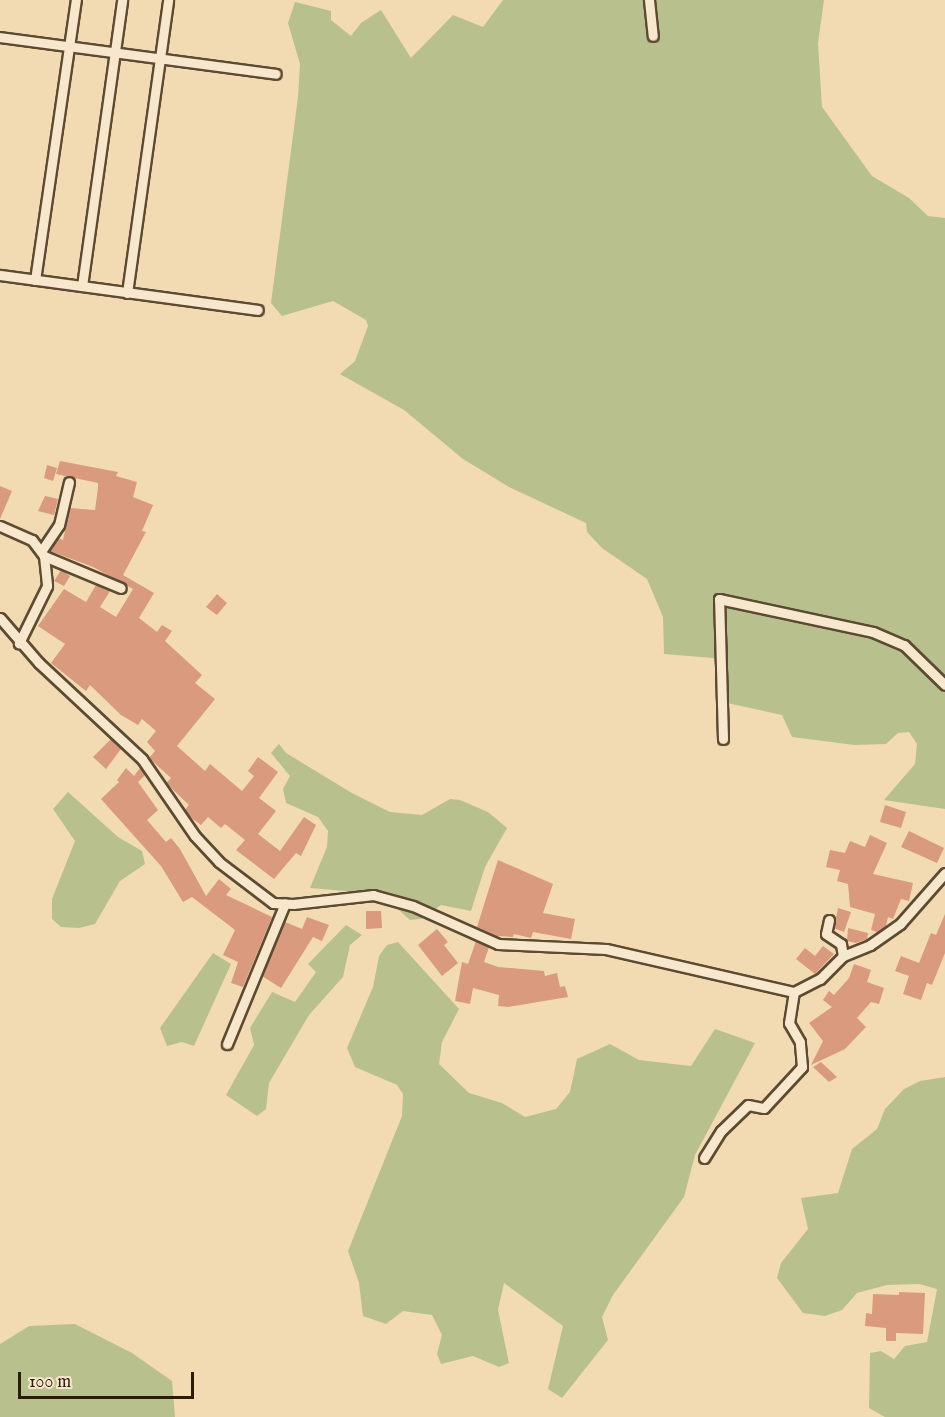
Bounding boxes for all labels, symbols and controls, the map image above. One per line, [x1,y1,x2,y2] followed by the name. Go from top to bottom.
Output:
[21,1360,196,1398] scale bar
[29,1371,71,1394] text: 100 m

